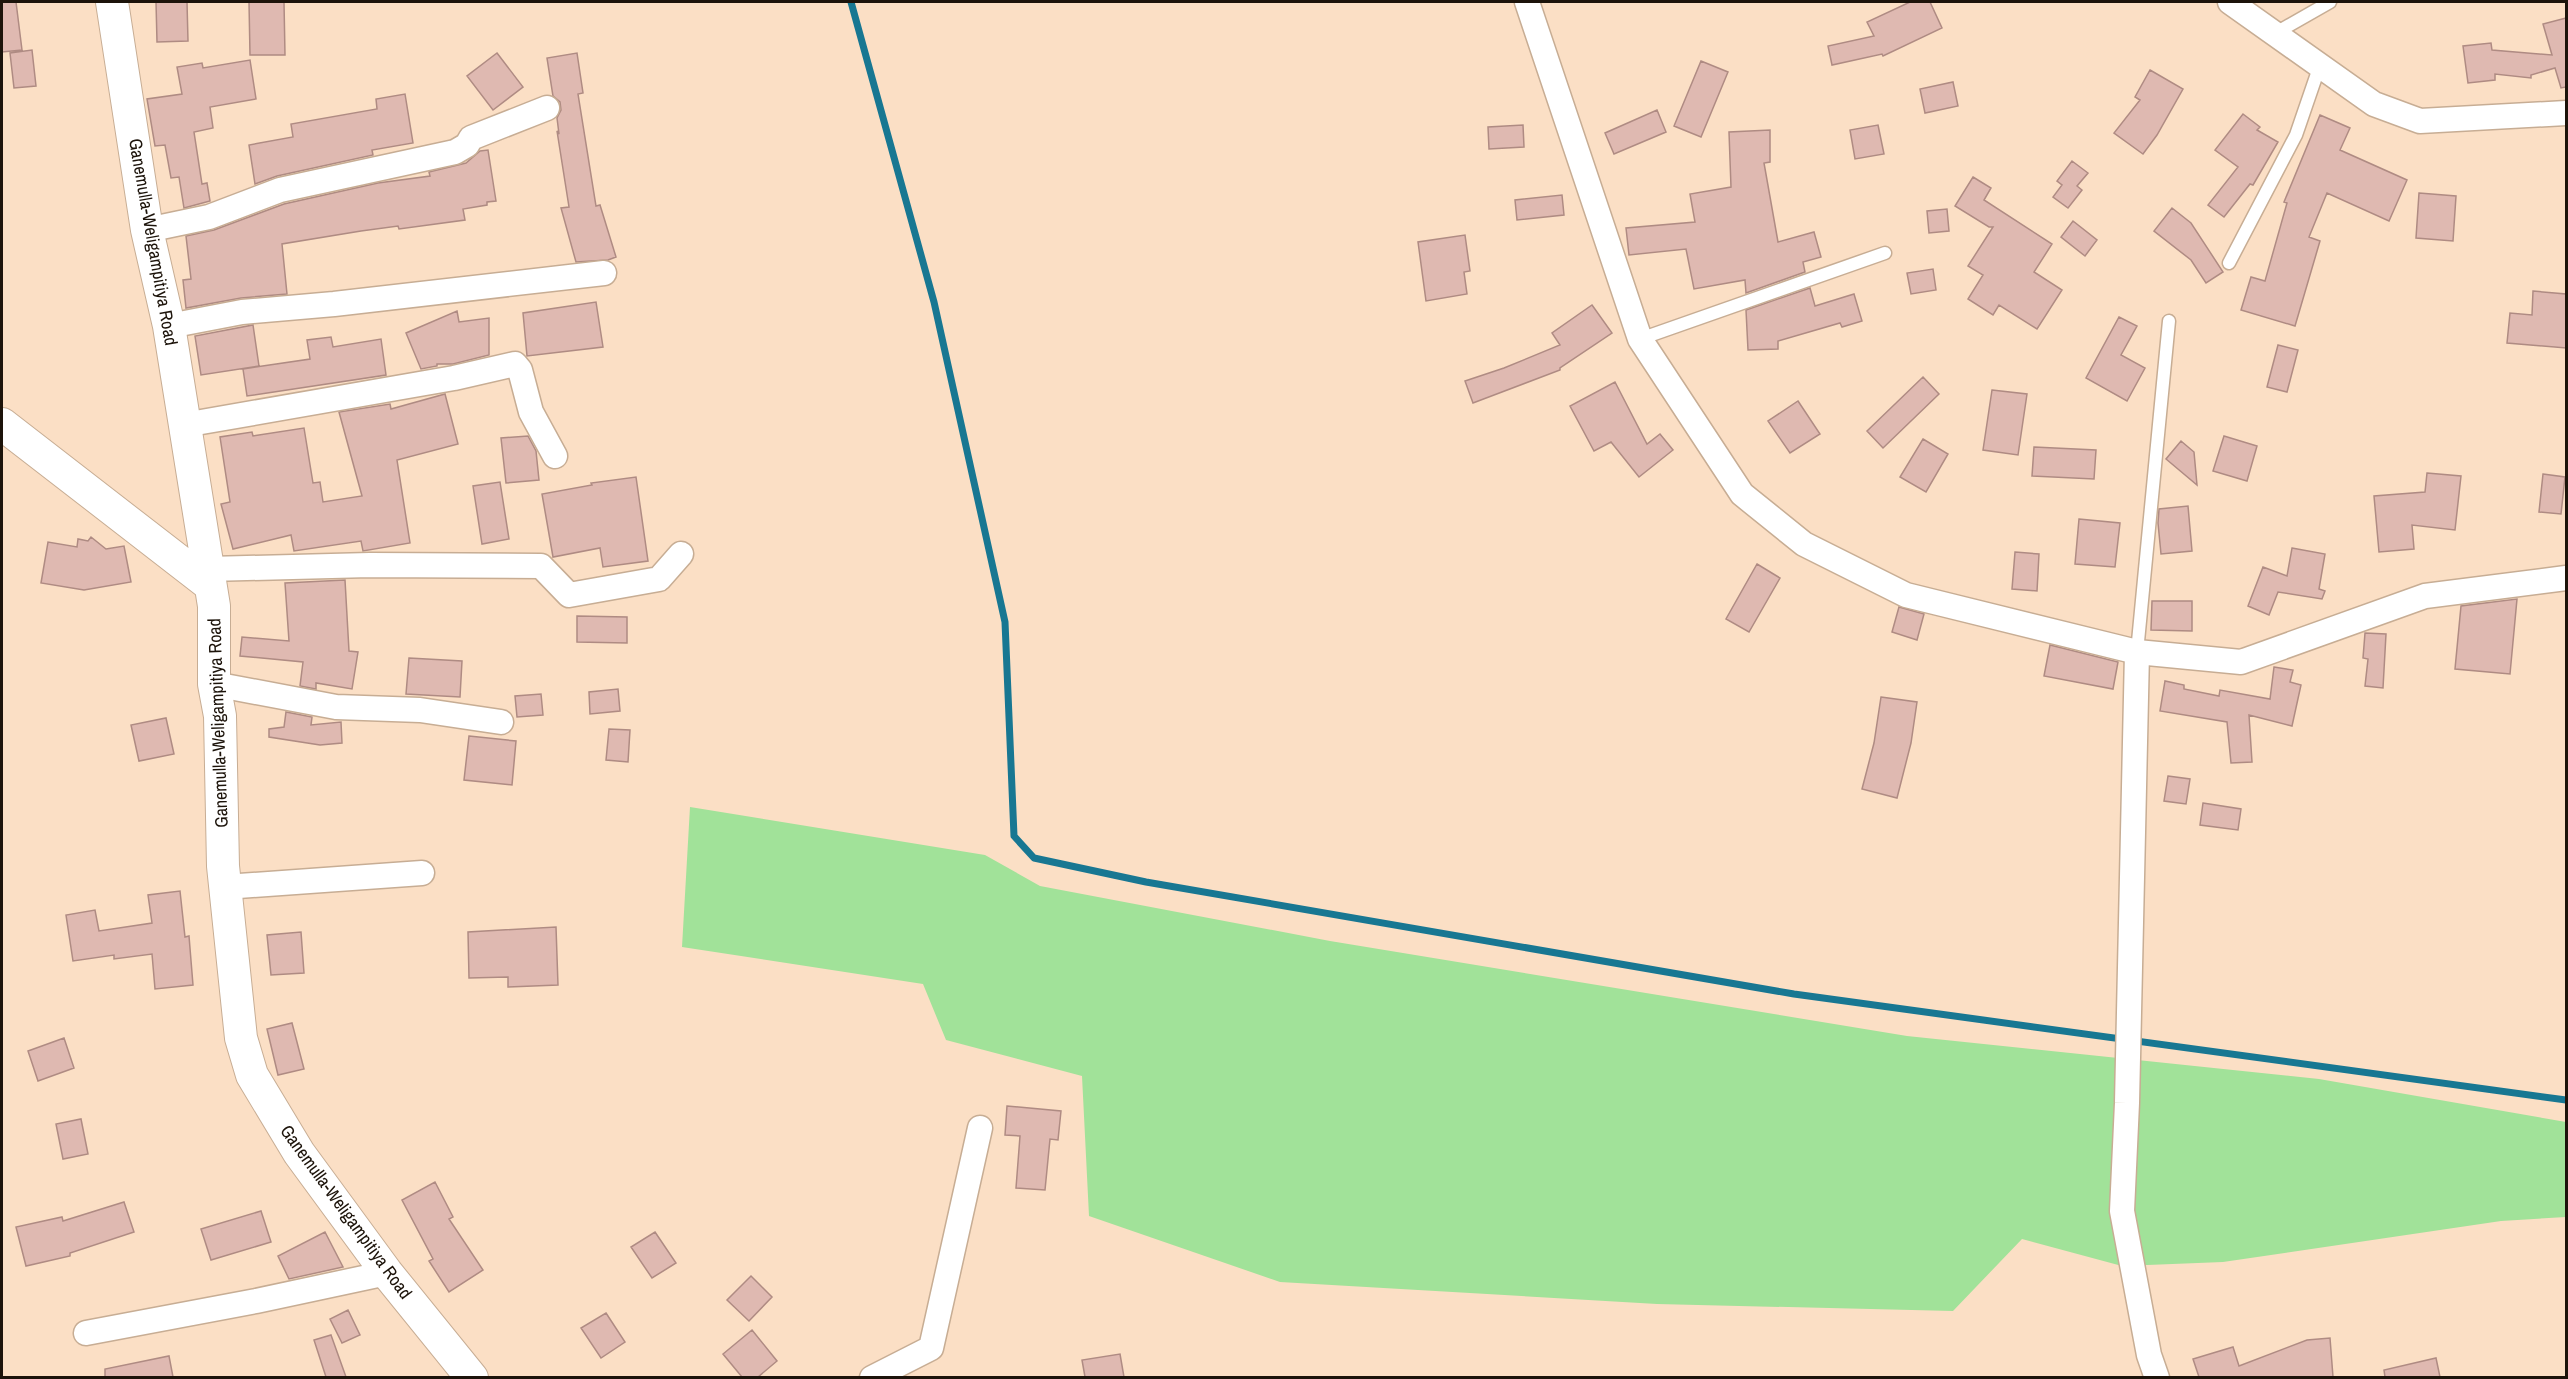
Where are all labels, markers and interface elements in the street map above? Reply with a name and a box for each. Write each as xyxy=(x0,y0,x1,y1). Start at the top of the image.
street label: Ganemulla-Weligampitiya Road xyxy=(123,136,184,347)
street label: Ganemulla-Weligampitiya Road xyxy=(201,618,234,828)
street label: Ganemulla-Weligampitiya Road xyxy=(275,1120,418,1304)

